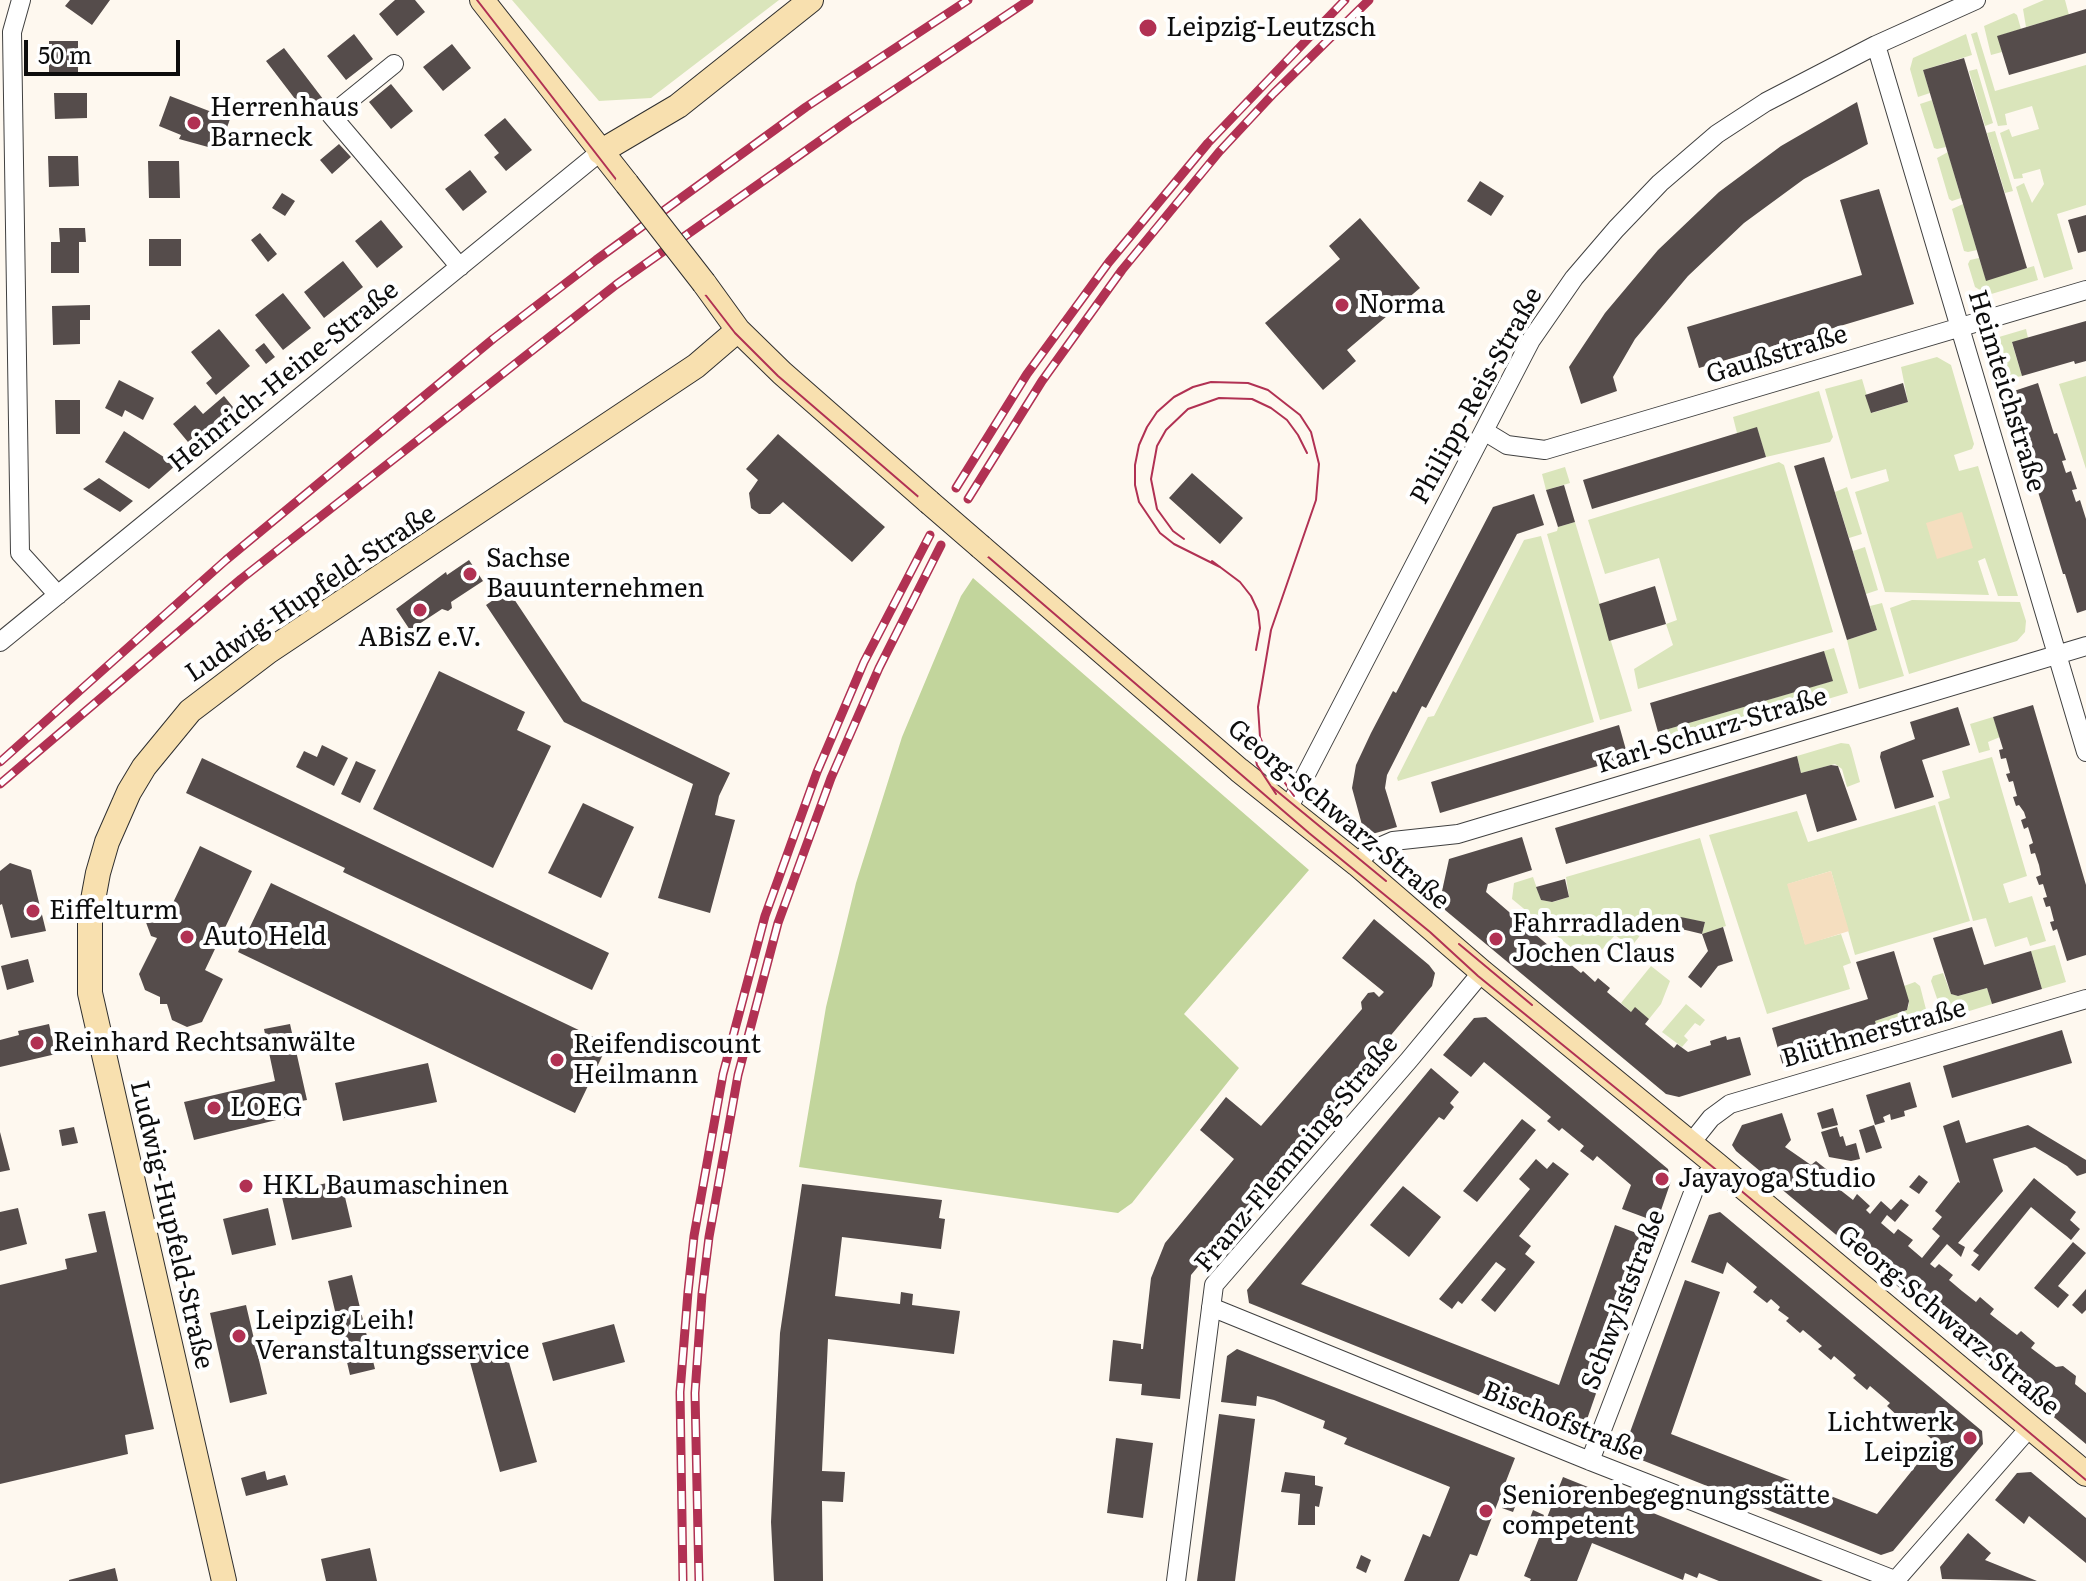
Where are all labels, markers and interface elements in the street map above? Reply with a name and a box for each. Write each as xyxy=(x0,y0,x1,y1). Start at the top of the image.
place label: Leipzig-Leutzsch xyxy=(1166,12,1376,44)
marker: Leipzig-Leutzsch xyxy=(1137,17,1159,39)
scale bar xyxy=(28,24,184,74)
text: 50 m xyxy=(38,36,92,71)
place label: Herrenhaus Barneck xyxy=(210,92,358,154)
marker: Herrenhaus Barneck xyxy=(185,114,203,132)
street label: Heinrich-Heine-Straße xyxy=(163,275,405,479)
street label: Philipp-Reis-Straße xyxy=(1404,282,1550,510)
street label: Heimteichstraße xyxy=(1960,286,2052,496)
place label: Norma xyxy=(1358,289,1445,321)
marker: Norma xyxy=(1333,296,1351,314)
street label: Gaußstraße xyxy=(1703,319,1851,391)
street label: Ludwig-Hupfeld-Straße xyxy=(180,499,442,689)
place label: Sachse Bauunternehmen xyxy=(486,543,704,604)
marker: Sachse Bauunternehmen xyxy=(461,565,479,583)
marker: ABisZ e.V. xyxy=(411,601,429,619)
place label: ABisZ e.V. xyxy=(358,622,482,654)
street label: Karl-Schurz-Straße xyxy=(1593,681,1831,781)
street label: Georg-Schwarz-Straße xyxy=(1221,713,1455,917)
place label: Eiffelturm xyxy=(49,895,178,927)
marker: Eiffelturm xyxy=(24,902,42,920)
place label: Fahrradladen Jochen Claus xyxy=(1512,908,1681,970)
place label: Auto Held xyxy=(203,921,327,953)
marker: Auto Held xyxy=(178,928,196,946)
marker: Fahrradladen Jochen Claus xyxy=(1487,930,1505,948)
street label: Blüthnerstraße xyxy=(1778,993,1970,1075)
place label: Reinhard Rechtsanwälte xyxy=(53,1027,355,1059)
place label: Reifendiscount Heilmann xyxy=(573,1029,761,1090)
street label: Franz-Flemming-Straße xyxy=(1189,1029,1405,1279)
marker: Reinhard Rechtsanwälte xyxy=(28,1034,46,1052)
marker: Reifendiscount Heilmann xyxy=(548,1051,566,1069)
street label: Ludwig-Hupfeld-Straße xyxy=(123,1078,219,1372)
place label: LOEG xyxy=(230,1092,302,1124)
marker: LOEG xyxy=(205,1099,223,1117)
place label: Jayayoga Studio xyxy=(1678,1163,1876,1195)
place label: HKL Baumaschinen xyxy=(262,1170,509,1202)
marker: Jayayoga Studio xyxy=(1653,1170,1671,1188)
marker: HKL Baumaschinen xyxy=(237,1177,255,1195)
street label: Schwylststraße xyxy=(1575,1206,1673,1394)
street label: Georg-Schwarz-Straße xyxy=(1831,1219,2065,1423)
place label: Leipzig Leih! Veranstaltungsservice xyxy=(255,1305,529,1366)
marker: Leipzig Leih! Veranstaltungsservice xyxy=(230,1327,248,1345)
street label: Bischofstraße xyxy=(1478,1375,1648,1469)
place label: Lichtwerk Leipzig xyxy=(1827,1407,1954,1468)
marker: Lichtwerk Leipzig xyxy=(1961,1429,1979,1447)
place label: Seniorenbegegnungsstätte competent xyxy=(1502,1480,1830,1542)
marker: Seniorenbegegnungsstätte competent xyxy=(1477,1502,1495,1520)

